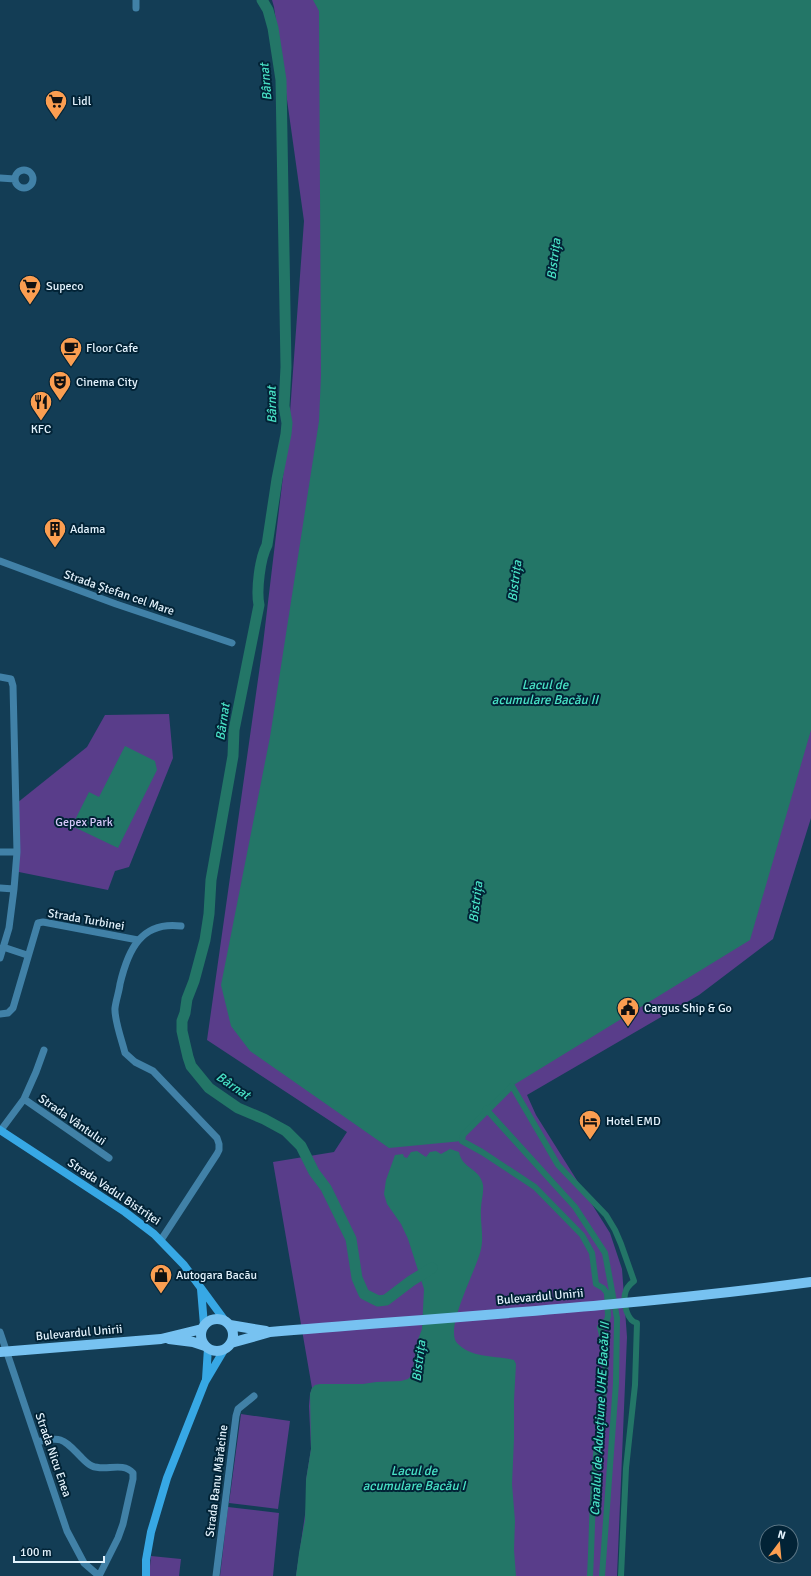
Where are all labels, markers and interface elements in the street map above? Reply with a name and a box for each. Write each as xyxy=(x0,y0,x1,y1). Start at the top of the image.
water label: Bârnat xyxy=(256,61,276,101)
supermarket icon: Lidl xyxy=(43,88,69,121)
place label: Lidl xyxy=(72,94,92,109)
water label: Bistrița xyxy=(544,237,565,280)
supermarket icon: Supeco xyxy=(17,273,43,306)
place label: Supeco xyxy=(46,279,83,294)
cafe icon: Floor Cafe xyxy=(58,335,84,368)
place label: Floor Cafe xyxy=(86,341,138,356)
theatre icon: Cinema City xyxy=(47,369,73,402)
place label: Cinema City xyxy=(76,375,138,390)
water label: Bârnat xyxy=(264,385,280,424)
restaurant icon: KFC xyxy=(28,389,54,422)
place label: KFC xyxy=(31,422,51,437)
building icon: Adama xyxy=(42,516,68,549)
place label: Adama xyxy=(70,522,105,537)
water label: Bistrița xyxy=(505,559,526,602)
street label: Strada Ștefan cel Mare xyxy=(62,567,176,619)
water label: Lacul de acumulare Bacău II xyxy=(492,677,599,708)
water label: Bârnat xyxy=(212,701,234,742)
park label: Gepex Park xyxy=(55,815,113,830)
water label: Bistrița xyxy=(466,880,487,923)
street label: Strada Turbinei xyxy=(46,906,126,934)
public building icon: Cargus Ship & Go xyxy=(615,995,641,1028)
place label: Cargus Ship & Go xyxy=(644,1001,732,1016)
water label: Bârnat xyxy=(213,1069,254,1104)
street label: Strada Vântului xyxy=(35,1091,109,1149)
hotel icon: Hotel EMD xyxy=(577,1108,603,1141)
place label: Hotel EMD xyxy=(606,1114,661,1129)
street label: Strada Vadul Bistriței xyxy=(65,1155,163,1229)
shop icon: Autogara Bacău xyxy=(148,1262,174,1295)
place label: Autogara Bacău xyxy=(176,1268,257,1283)
street label: Bulevardul Unirii xyxy=(496,1286,584,1308)
water label: Canalul de Aducțiune UHE Bacău II xyxy=(587,1321,613,1516)
street label: Bulevardul Unirii xyxy=(35,1322,123,1344)
water label: Bistrița xyxy=(409,1339,430,1382)
street label: Strada Nicu Enea xyxy=(32,1411,74,1499)
street label: Strada Banu Mărăcine xyxy=(203,1424,231,1538)
water label: Lacul de acumulare Bacău I xyxy=(363,1463,466,1494)
north arrow xyxy=(759,1524,799,1564)
text: N xyxy=(776,1528,787,1542)
scale bar xyxy=(14,1538,104,1564)
text: 100 m xyxy=(20,1545,52,1560)

